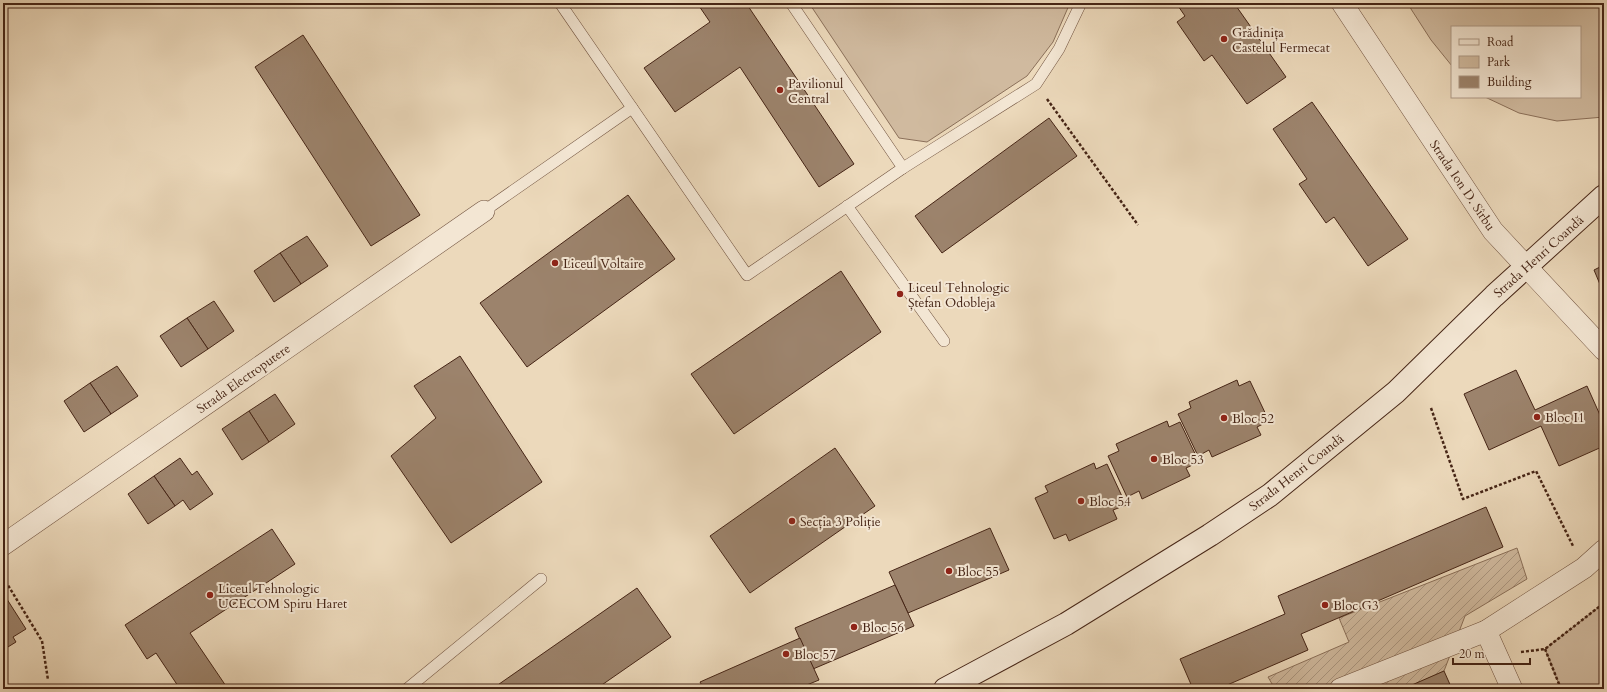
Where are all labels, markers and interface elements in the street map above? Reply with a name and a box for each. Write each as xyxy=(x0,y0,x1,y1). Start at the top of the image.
place label: Grădinița Castelul Fermecat xyxy=(1232,24,1330,57)
legend xyxy=(1451,26,1581,98)
marker: Grădinița Castelul Fermecat xyxy=(1219,34,1229,44)
text: Road xyxy=(1487,34,1514,50)
text: Park xyxy=(1487,54,1511,70)
text: Building xyxy=(1487,74,1532,90)
place label: Pavilionul Central xyxy=(788,75,844,108)
marker: Pavilionul Central xyxy=(775,85,785,95)
street label: Strada Ion D. Sîrbu xyxy=(1425,137,1499,235)
street label: Strada Henri Coandă xyxy=(1490,211,1588,302)
place label: Liceul Voltaire xyxy=(563,255,644,273)
marker: Liceul Voltaire xyxy=(550,258,560,268)
place label: Liceul Tehnologic Ștefan Odobleja xyxy=(908,279,1010,312)
marker: Liceul Tehnologic Ștefan Odobleja xyxy=(895,289,905,299)
street label: Strada Electroputere xyxy=(193,340,294,418)
place label: Bloc I1 xyxy=(1545,409,1585,427)
place label: Bloc 52 xyxy=(1232,410,1274,428)
marker: Bloc I1 xyxy=(1532,412,1542,422)
marker: Bloc 52 xyxy=(1219,413,1229,423)
street label: Strada Henri Coandă xyxy=(1246,430,1348,515)
place label: Bloc 53 xyxy=(1162,451,1204,469)
marker: Bloc 53 xyxy=(1149,454,1159,464)
place label: Bloc 54 xyxy=(1089,493,1131,511)
marker: Bloc 54 xyxy=(1076,496,1086,506)
place label: Secția 3 Poliție xyxy=(800,513,881,531)
marker: Secția 3 Poliție xyxy=(787,516,797,526)
place label: Bloc 55 xyxy=(957,563,999,581)
marker: Bloc 55 xyxy=(944,566,954,576)
place label: Liceul Tehnologic UCECOM Spiru Haret xyxy=(218,580,347,613)
marker: Liceul Tehnologic UCECOM Spiru Haret xyxy=(205,590,215,600)
place label: Bloc G3 xyxy=(1333,597,1379,615)
marker: Bloc G3 xyxy=(1320,600,1330,610)
place label: Bloc 56 xyxy=(862,619,904,637)
marker: Bloc 56 xyxy=(849,622,859,632)
scale bar xyxy=(1453,640,1530,666)
place label: Bloc 57 xyxy=(794,646,836,664)
text: 20 m xyxy=(1459,646,1486,662)
marker: Bloc 57 xyxy=(781,649,791,659)

